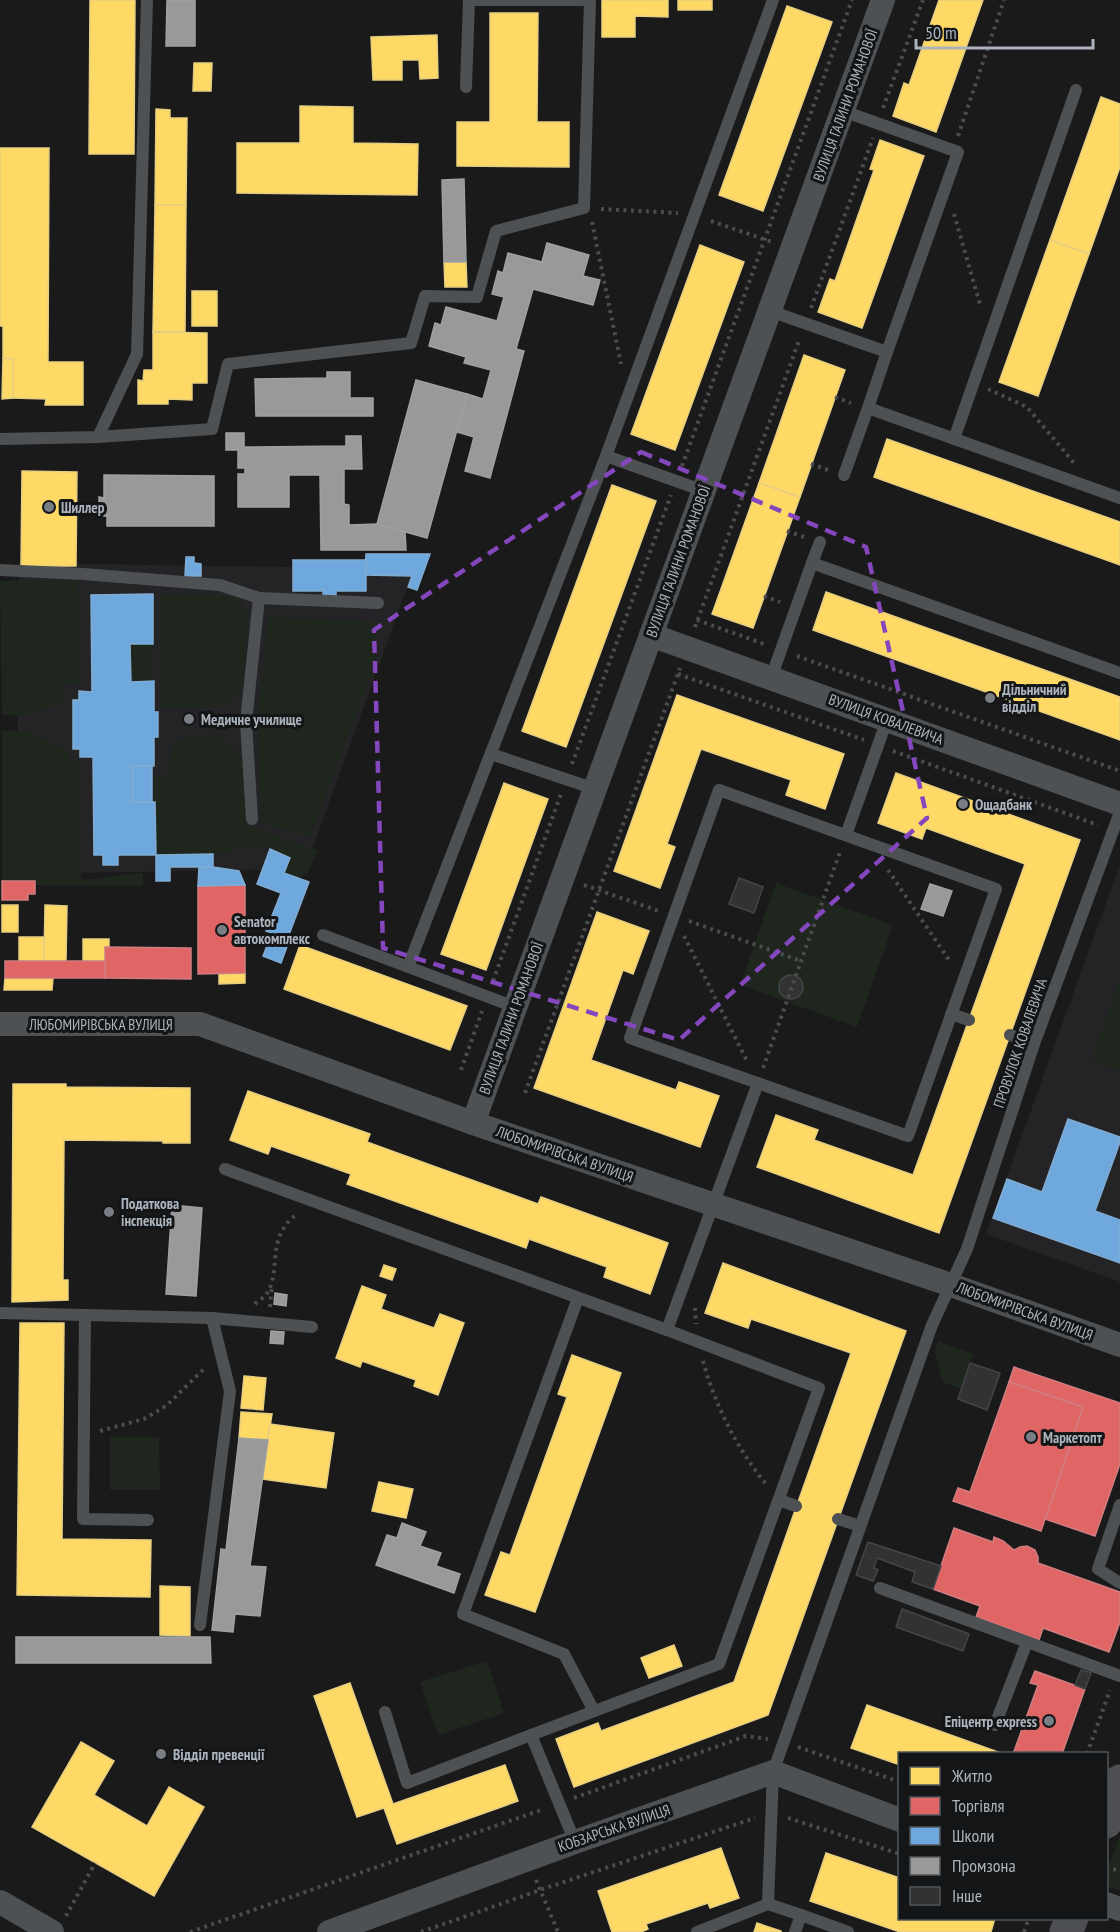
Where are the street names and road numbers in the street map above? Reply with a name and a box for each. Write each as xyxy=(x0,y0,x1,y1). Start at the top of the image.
street label: ВУЛИЦЯ ГАЛИНИ РОМАНОВОЇ xyxy=(809,26,882,184)
street label: ВУЛИЦЯ ГАЛИНИ РОМАНОВОЇ xyxy=(642,482,715,640)
street label: ВУЛИЦЯ КОВАЛЕВИЧА xyxy=(826,689,947,749)
street label: ВУЛИЦЯ ГАЛИНИ РОМАНОВОЇ xyxy=(475,939,548,1097)
street label: ПРОВУЛОК КОВАЛЕВИЧА xyxy=(989,975,1051,1110)
street label: ЛЮБОМИРІВСЬКА ВУЛИЦЯ xyxy=(28,1015,173,1034)
street label: ЛЮБОМИРІВСЬКА ВУЛИЦЯ xyxy=(493,1121,636,1186)
street label: ЛЮБОМИРІВСЬКА ВУЛИЦЯ xyxy=(953,1277,1096,1344)
street label: КОБЗАРСЬКА ВУЛИЦЯ xyxy=(555,1800,673,1856)

